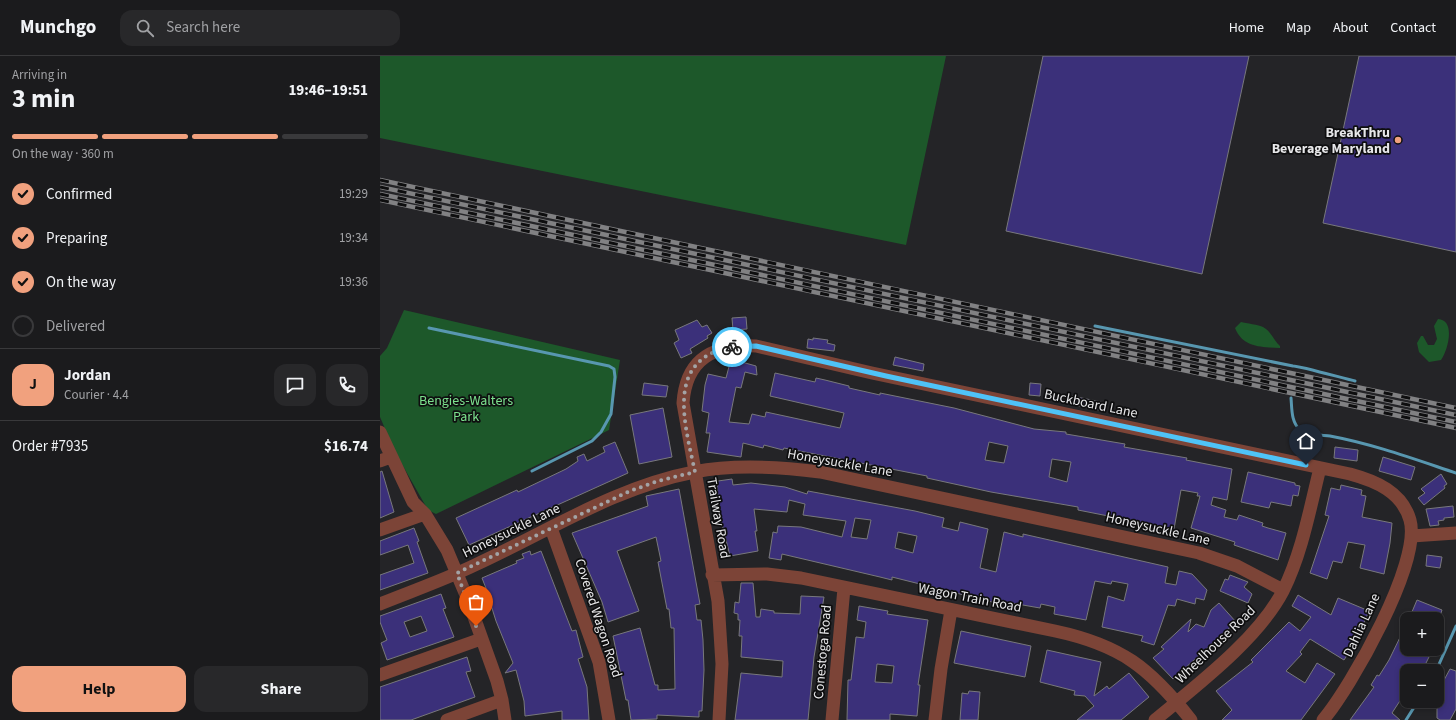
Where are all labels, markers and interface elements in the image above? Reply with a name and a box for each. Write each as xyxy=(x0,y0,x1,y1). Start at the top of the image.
search box xyxy=(120,10,400,46)
text: Munchgo xyxy=(20,14,96,41)
icon: search xyxy=(134,17,156,39)
text: Search here xyxy=(166,17,240,38)
text: Home xyxy=(1229,18,1264,38)
text: Map xyxy=(1286,18,1311,38)
text: About xyxy=(1333,18,1368,38)
text: Contact xyxy=(1390,18,1436,38)
text: Arriving in xyxy=(12,66,67,84)
text: 3 min xyxy=(12,80,75,117)
text: 19:46–19:51 xyxy=(288,80,368,101)
place label: BreakThru Beverage Maryland xyxy=(1272,123,1390,159)
marker: BreakThru Beverage Maryland xyxy=(1393,135,1403,145)
text: On the way · 360 m xyxy=(12,145,114,163)
icon: check xyxy=(12,183,34,205)
text: Confirmed xyxy=(46,184,112,205)
text: 19:29 xyxy=(339,185,368,203)
icon: check xyxy=(12,227,34,249)
text: Preparing xyxy=(46,228,107,249)
text: 19:34 xyxy=(339,229,368,247)
icon: check xyxy=(12,271,34,293)
text: On the way xyxy=(46,272,116,293)
text: 19:36 xyxy=(339,273,368,291)
text: Delivered xyxy=(46,316,105,337)
courier xyxy=(712,327,752,367)
icon: bike xyxy=(721,336,743,358)
button: chat xyxy=(274,364,316,406)
button: phone xyxy=(326,364,368,406)
text: Jordan xyxy=(64,365,111,386)
text: J xyxy=(29,374,37,395)
street label: Buckboard Lane xyxy=(1042,384,1139,424)
text: Courier · 4.4 xyxy=(64,386,129,404)
park label: Bengies-Walters Park xyxy=(419,391,513,427)
pin xyxy=(1289,424,1323,465)
icon: home xyxy=(1295,430,1317,452)
text: Order #7935 xyxy=(12,436,88,457)
text: $16.74 xyxy=(324,436,368,457)
street label: Honeysuckle Lane xyxy=(786,444,894,482)
street label: Trailway Road xyxy=(701,476,735,560)
street label: Honeysuckle Lane xyxy=(459,499,564,563)
street label: Honeysuckle Lane xyxy=(1104,507,1212,551)
street label: Covered Wagon Road xyxy=(569,556,627,680)
street label: Wagon Train Road xyxy=(916,578,1023,618)
pin xyxy=(459,585,493,626)
street label: Dahlia Lane xyxy=(1338,590,1385,661)
icon: bag xyxy=(465,591,487,613)
street label: Wheelhouse Road xyxy=(1171,601,1260,688)
street label: Conestoga Road xyxy=(809,604,837,700)
map controls xyxy=(1400,612,1444,708)
button: + xyxy=(1400,612,1444,656)
button: − xyxy=(1400,664,1444,708)
button: Help xyxy=(12,666,186,712)
button: Share xyxy=(194,666,368,712)

